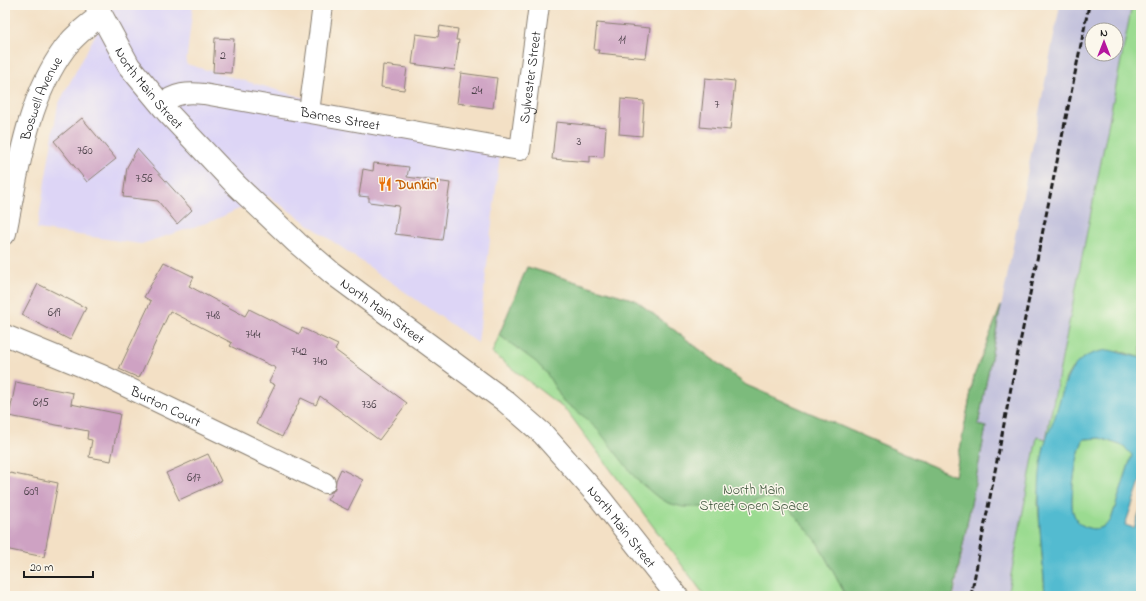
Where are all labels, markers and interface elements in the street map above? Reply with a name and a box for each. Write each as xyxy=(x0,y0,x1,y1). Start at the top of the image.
north arrow xyxy=(1084,22,1124,62)
text: N xyxy=(1100,25,1108,41)
street label: Sylvester Street xyxy=(515,30,547,125)
house number: 11 xyxy=(618,31,626,49)
street label: North Main Street xyxy=(109,44,188,135)
house number: 2 xyxy=(220,47,226,65)
street label: Boswell Avenue xyxy=(16,52,69,144)
house number: 24 xyxy=(472,82,483,100)
house number: 7 xyxy=(715,96,720,114)
street label: Barnes Street xyxy=(298,102,382,137)
house number: 3 xyxy=(577,133,582,151)
house number: 760 xyxy=(77,142,93,160)
house number: 756 xyxy=(135,170,153,188)
place label: Dunkin' xyxy=(395,175,439,196)
restaurant icon: Dunkin' xyxy=(377,176,393,192)
street label: North Main Street xyxy=(335,274,429,350)
house number: 619 xyxy=(48,304,61,322)
house number: 748 xyxy=(206,307,221,325)
house number: 744 xyxy=(246,326,260,344)
house number: 742 xyxy=(291,343,307,361)
house number: 740 xyxy=(312,353,328,371)
street label: Burton Court xyxy=(126,381,204,434)
house number: 615 xyxy=(33,394,49,412)
house number: 736 xyxy=(361,396,377,414)
house number: 617 xyxy=(187,469,201,487)
park label: North Main Street Open Space xyxy=(700,480,809,517)
street label: North Main Street xyxy=(582,482,660,573)
house number: 609 xyxy=(24,483,38,501)
scale bar xyxy=(24,553,93,579)
text: 20 m xyxy=(30,559,53,577)

